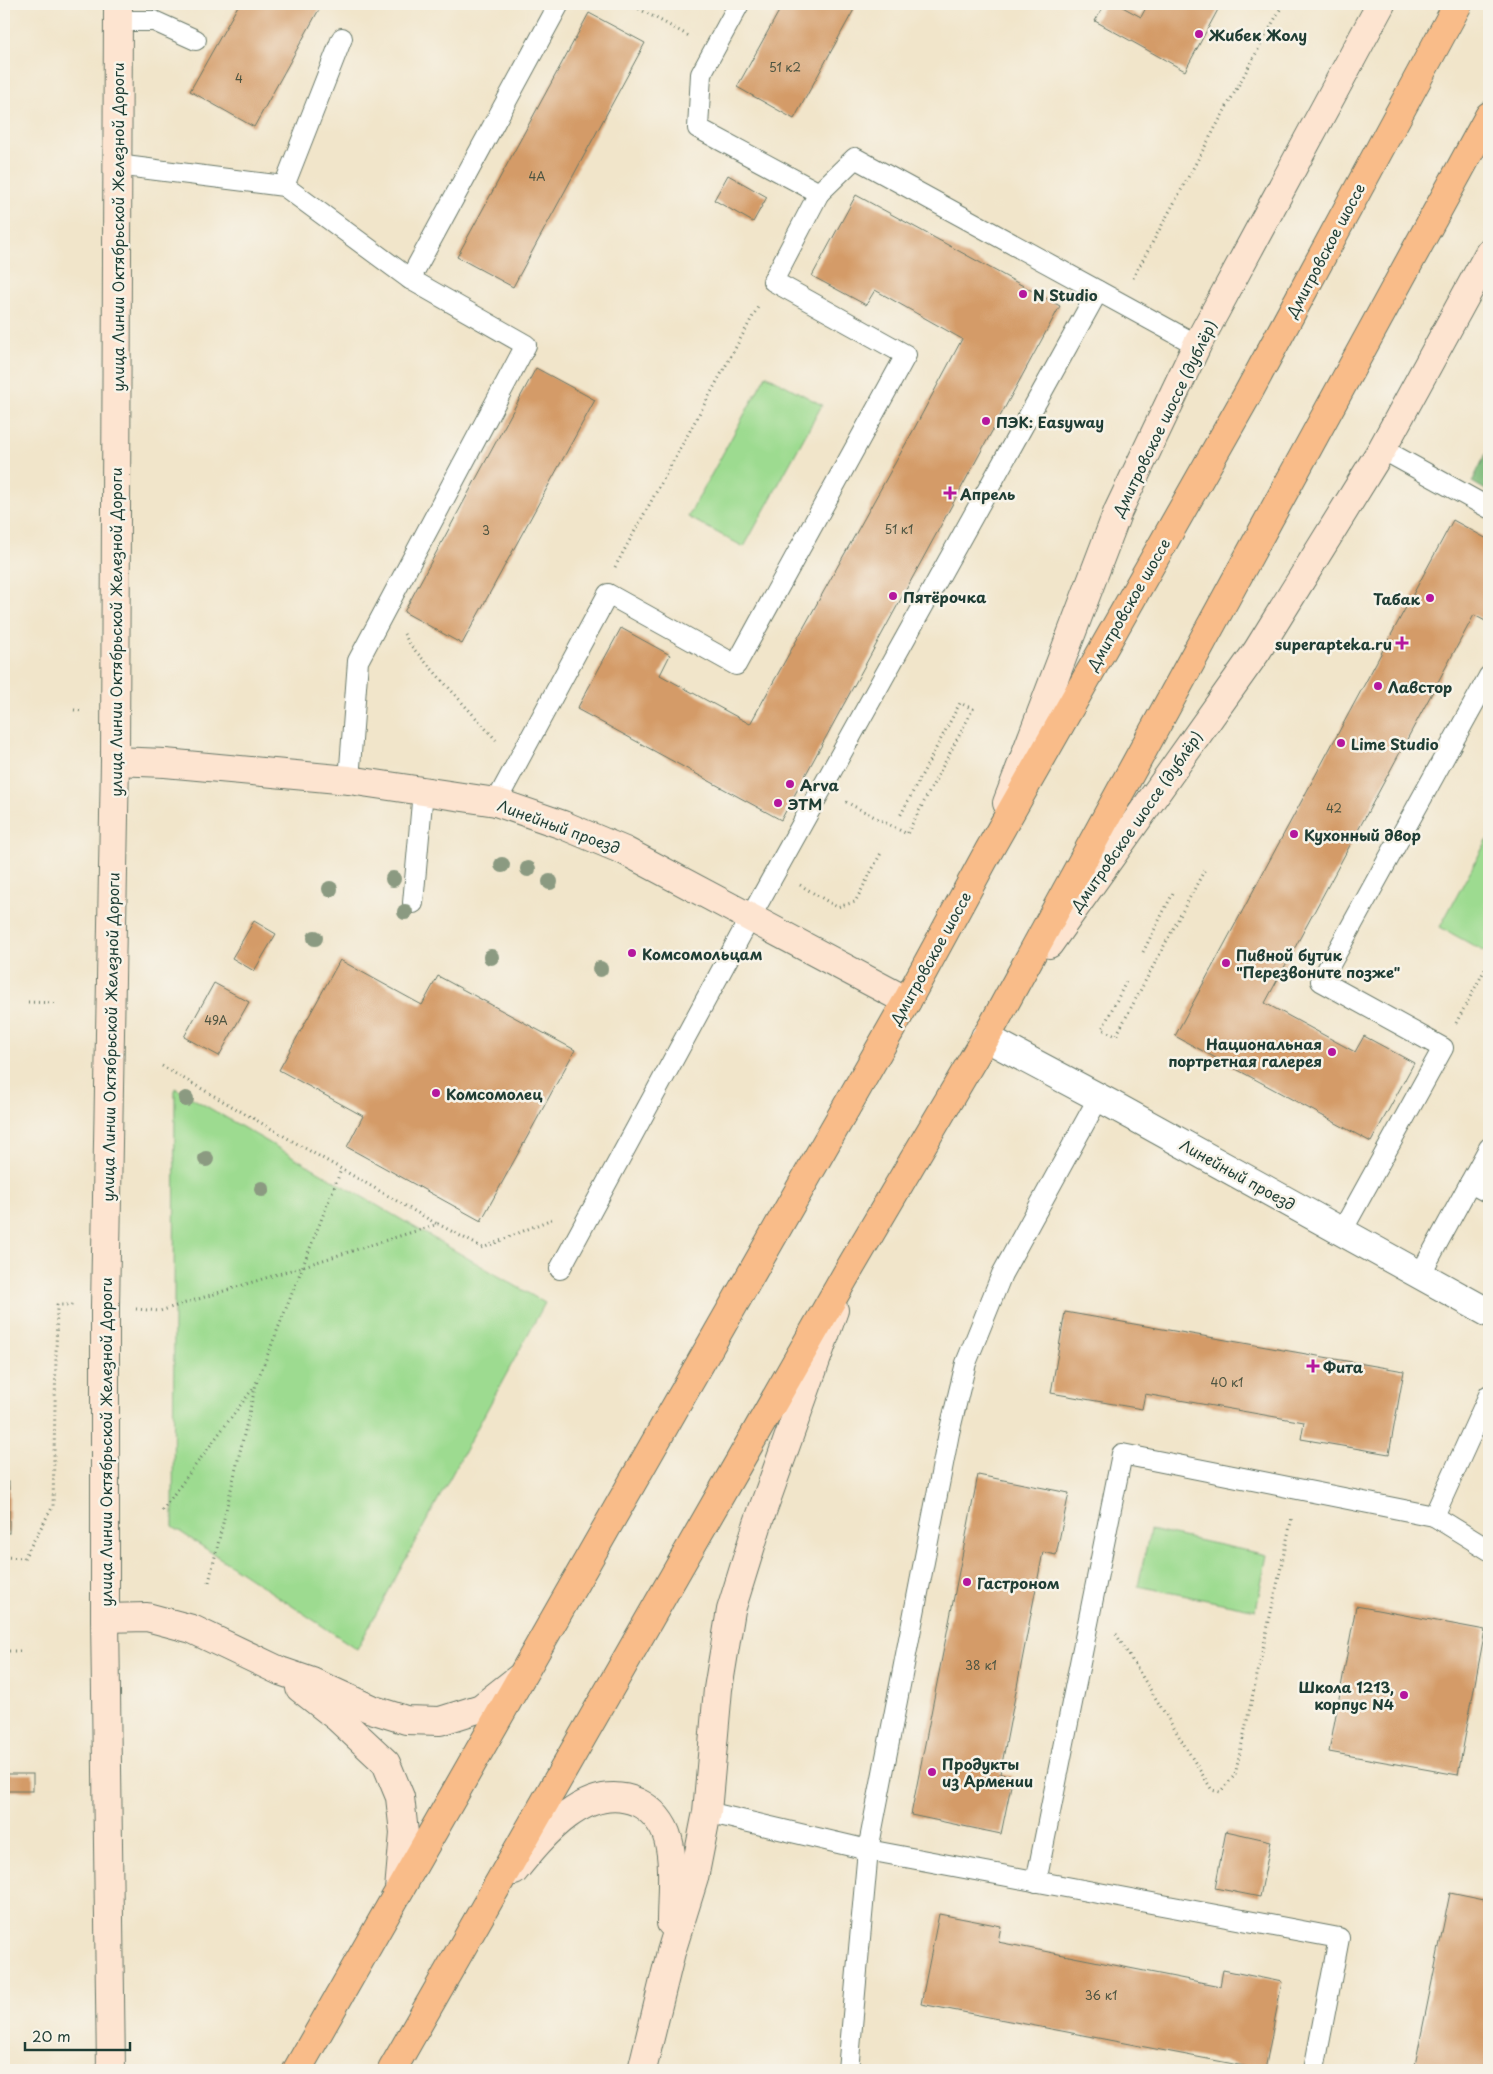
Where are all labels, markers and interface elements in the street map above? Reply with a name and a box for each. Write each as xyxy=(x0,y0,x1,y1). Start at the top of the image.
place label: Жибек Жолу xyxy=(1208,23,1307,46)
marker: Жибек Жолу xyxy=(1193,28,1205,40)
house number: 51 к2 xyxy=(769,58,801,76)
street label: улица Линии Октябрьской Железной Дороги xyxy=(106,62,129,392)
house number: 4 xyxy=(235,69,243,87)
house number: 4А xyxy=(528,167,546,185)
street label: Дмитровское шоссе xyxy=(1279,179,1370,322)
place label: N Studio xyxy=(1033,283,1098,306)
marker: N Studio xyxy=(1017,288,1029,300)
street label: Дмитровское шоссе (дублёр) xyxy=(1106,316,1222,521)
place label: ПЭК: Easyway xyxy=(996,410,1104,433)
marker: ПЭК: Easyway xyxy=(980,415,992,427)
street label: улица Линии Октябрьской Железной Дороги xyxy=(104,467,127,797)
place label: Апрель xyxy=(959,482,1015,505)
marker: Апрель xyxy=(944,487,956,499)
house number: 51 к1 xyxy=(885,520,913,538)
house number: 3 xyxy=(482,521,490,539)
street label: Дмитровское шоссе xyxy=(1080,534,1175,675)
place label: Пятёрочка xyxy=(903,585,987,608)
place label: Табак xyxy=(1373,587,1420,610)
marker: Пятёрочка xyxy=(887,590,899,602)
marker: Табак xyxy=(1424,592,1436,604)
place label: superapteka.ru xyxy=(1275,632,1392,655)
marker: superapteka.ru xyxy=(1396,637,1408,649)
place label: Лавстор xyxy=(1388,675,1452,698)
marker: Лавстор xyxy=(1372,680,1384,692)
street label: Дмитровское шоссе (дублёр) xyxy=(1064,726,1207,917)
place label: Lime Studio xyxy=(1351,732,1439,755)
marker: Lime Studio xyxy=(1335,737,1347,749)
place label: Arva xyxy=(800,773,840,796)
marker: Arva xyxy=(784,778,796,790)
place label: ЭТМ xyxy=(787,792,822,815)
street label: Линейный проезд xyxy=(494,793,624,859)
marker: ЭТМ xyxy=(772,797,784,809)
house number: 42 xyxy=(1326,799,1342,817)
place label: Кухонный двор xyxy=(1304,823,1421,846)
marker: Кухонный двор xyxy=(1288,828,1300,840)
street label: улица Линии Октябрьской Железной Дороги xyxy=(96,872,124,1202)
street label: Дмитровское шоссе xyxy=(883,887,976,1030)
place label: Комсомольцам xyxy=(642,942,763,965)
place label: Пивной бутик "Перезвоните позже" xyxy=(1236,943,1401,983)
marker: Комсомольцам xyxy=(626,947,638,959)
marker: Пивной бутик "Перезвоните позже" xyxy=(1220,957,1232,969)
house number: 49А xyxy=(204,1011,228,1029)
place label: Национальная портретная галерея xyxy=(1168,1032,1322,1072)
marker: Национальная портретная галерея xyxy=(1326,1046,1338,1058)
place label: Комсомолец xyxy=(446,1082,543,1105)
marker: Комсомолец xyxy=(430,1087,442,1099)
street label: Линейный проезд xyxy=(1176,1133,1300,1215)
street label: улица Линии Октябрьской Железной Дороги xyxy=(94,1277,117,1607)
place label: Фита xyxy=(1323,1355,1364,1378)
marker: Фита xyxy=(1307,1360,1319,1372)
house number: 40 к1 xyxy=(1211,1373,1243,1391)
place label: Гастроном xyxy=(977,1571,1060,1594)
marker: Гастроном xyxy=(961,1576,973,1588)
house number: 38 к1 xyxy=(965,1656,997,1674)
place label: Школа 1213, корпус N4 xyxy=(1298,1675,1394,1715)
marker: Школа 1213, корпус N4 xyxy=(1398,1689,1410,1701)
place label: Продукты из Армении xyxy=(942,1752,1033,1792)
marker: Продукты из Армении xyxy=(926,1766,938,1778)
house number: 36 к1 xyxy=(1085,1986,1117,2004)
scale bar xyxy=(25,2019,130,2051)
text: 20 m xyxy=(32,2024,71,2047)

